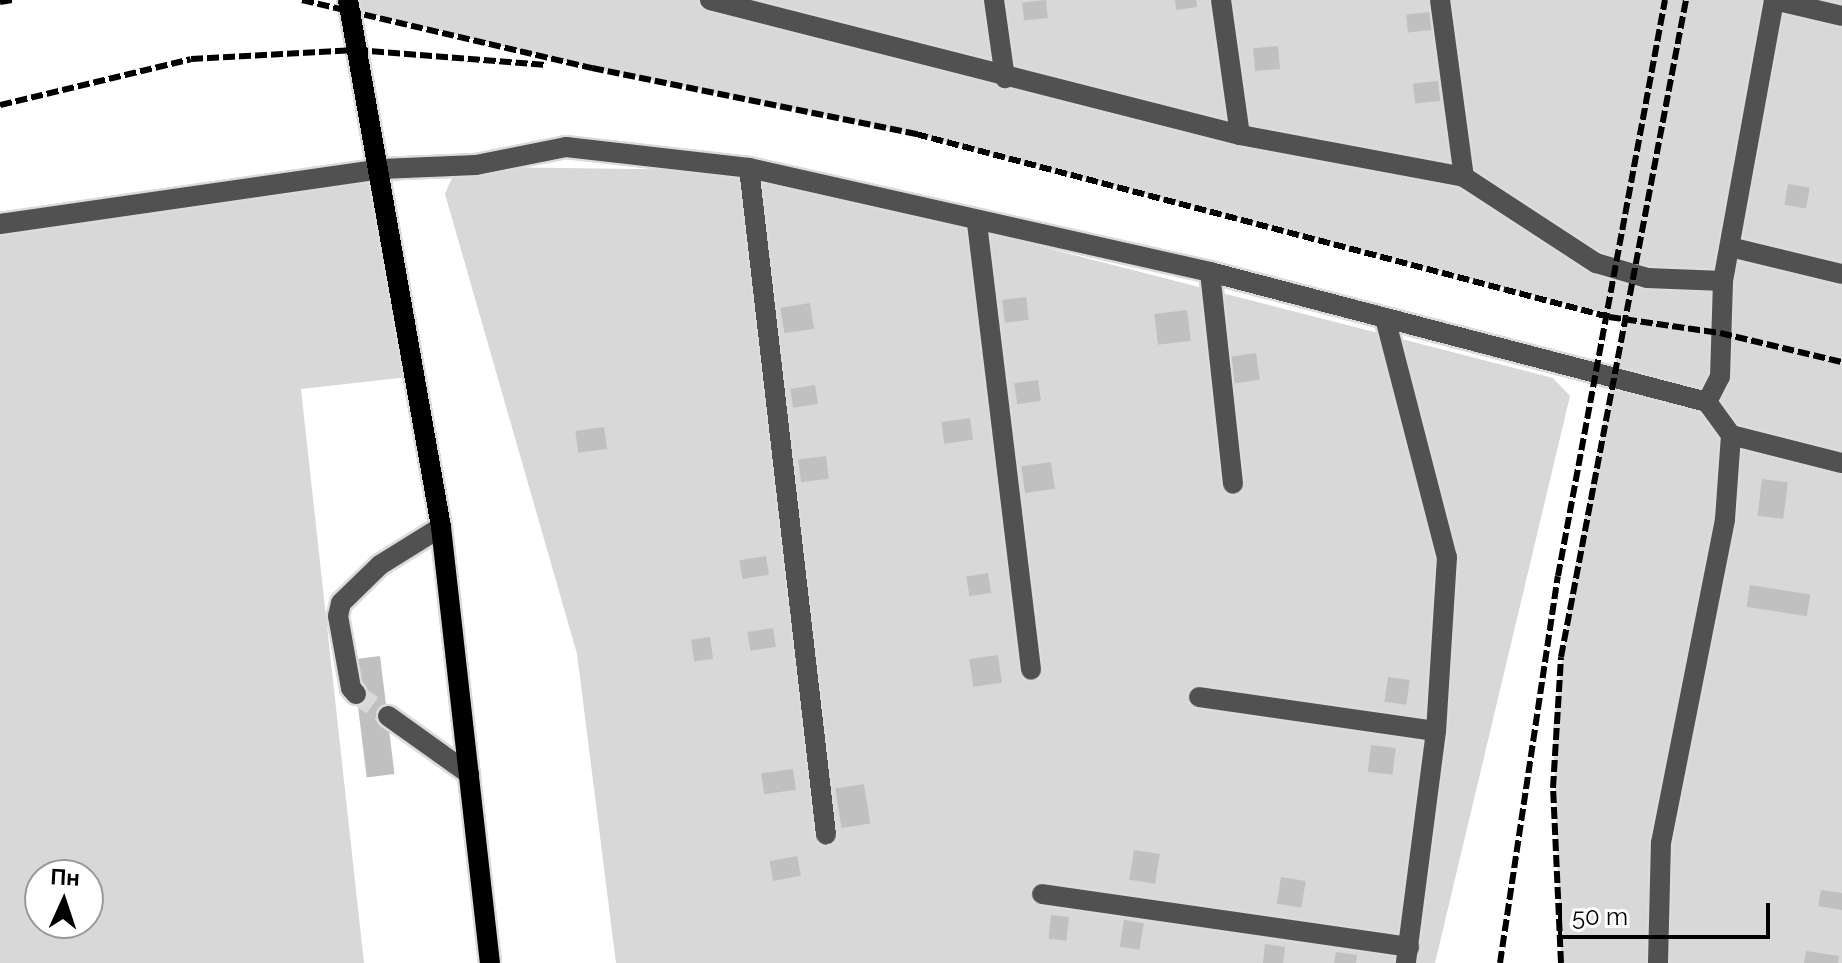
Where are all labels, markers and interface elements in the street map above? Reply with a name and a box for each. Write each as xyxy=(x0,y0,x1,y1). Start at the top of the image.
north arrow xyxy=(24,859,104,939)
text: Пн xyxy=(50,863,80,891)
scale bar xyxy=(1562,887,1774,937)
text: 50 m xyxy=(1572,902,1628,931)

